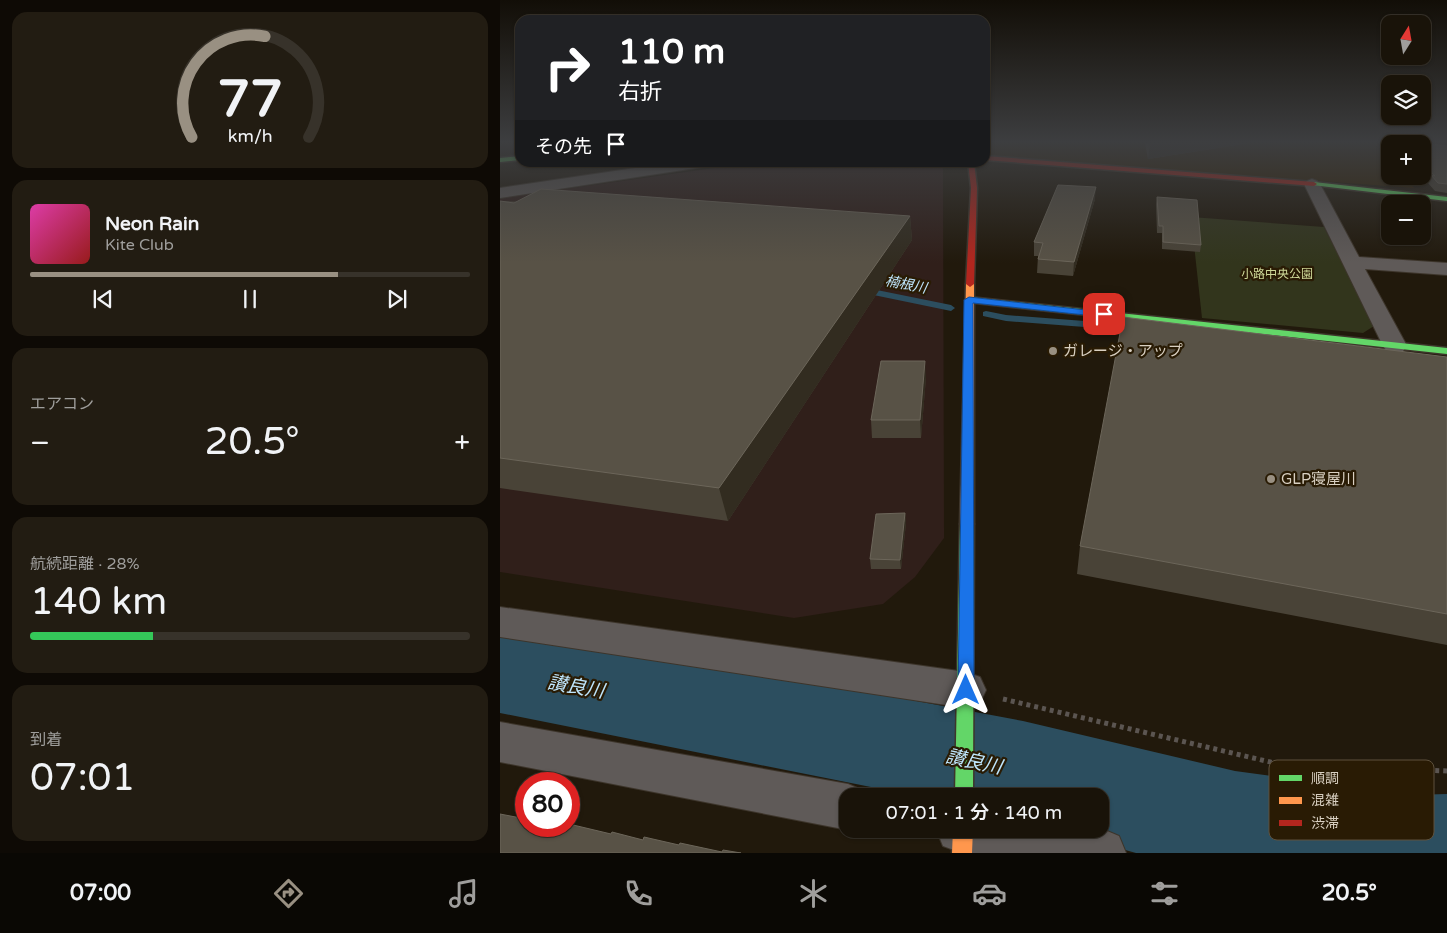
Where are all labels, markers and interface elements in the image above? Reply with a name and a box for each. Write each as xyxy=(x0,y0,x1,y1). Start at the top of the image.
north arrow xyxy=(1381,15,1431,65)
map controls xyxy=(1381,15,1431,245)
text: 110 m xyxy=(618,31,725,73)
icon: right xyxy=(535,35,600,100)
text: 77 xyxy=(217,68,283,131)
button: layers xyxy=(1381,75,1431,125)
text: 右折 xyxy=(618,79,662,105)
text: km/h xyxy=(228,126,272,147)
icon: arrive xyxy=(602,130,630,158)
button: + xyxy=(1381,135,1431,185)
text: その先 xyxy=(535,136,592,158)
button: − xyxy=(1381,195,1431,245)
text: Neon Rain xyxy=(105,213,199,235)
text: Kite Club xyxy=(105,235,174,255)
park label: 小路中央公園 xyxy=(1241,267,1313,281)
water label: 楠根川 xyxy=(884,272,930,297)
icon: previous xyxy=(89,285,117,313)
icon: pause xyxy=(236,285,264,313)
icon: next xyxy=(383,285,411,313)
pin xyxy=(1083,293,1125,335)
icon: arrive xyxy=(1090,300,1118,328)
place label: ガレージ・アップ xyxy=(1063,342,1183,360)
marker: ガレージ・アップ xyxy=(1047,345,1059,357)
text: エアコン xyxy=(30,394,94,414)
text: 20.5° xyxy=(205,419,300,465)
text: − xyxy=(30,426,50,460)
text: + xyxy=(454,426,470,460)
place label: GLP寝屋川 xyxy=(1281,470,1356,488)
marker: GLP寝屋川 xyxy=(1265,473,1277,485)
text: 航続距離 · 28% xyxy=(30,554,140,574)
text: 140 km xyxy=(30,579,167,625)
position arrow xyxy=(939,663,991,715)
water label: 讃良川 xyxy=(546,671,608,703)
text: 到着 xyxy=(30,730,62,750)
water label: 讃良川 xyxy=(944,745,1006,779)
text: 07:01 xyxy=(30,755,135,801)
legend xyxy=(1269,760,1434,840)
text: 順調 xyxy=(1311,770,1339,787)
speed limit sign: 80 xyxy=(515,772,580,837)
text: 混雑 xyxy=(1311,792,1339,809)
text: 07:01 · 1 分 · 140 m xyxy=(886,802,1062,824)
text: 渋滞 xyxy=(1311,815,1339,832)
icon: directions xyxy=(271,876,306,911)
icon: music xyxy=(446,876,481,911)
icon: phone xyxy=(621,876,656,911)
icon: climate xyxy=(796,876,831,911)
icon: car xyxy=(972,876,1007,911)
icon: filters xyxy=(1147,876,1182,911)
text: 07:00 xyxy=(70,880,131,906)
text: 20.5° xyxy=(1322,880,1377,906)

